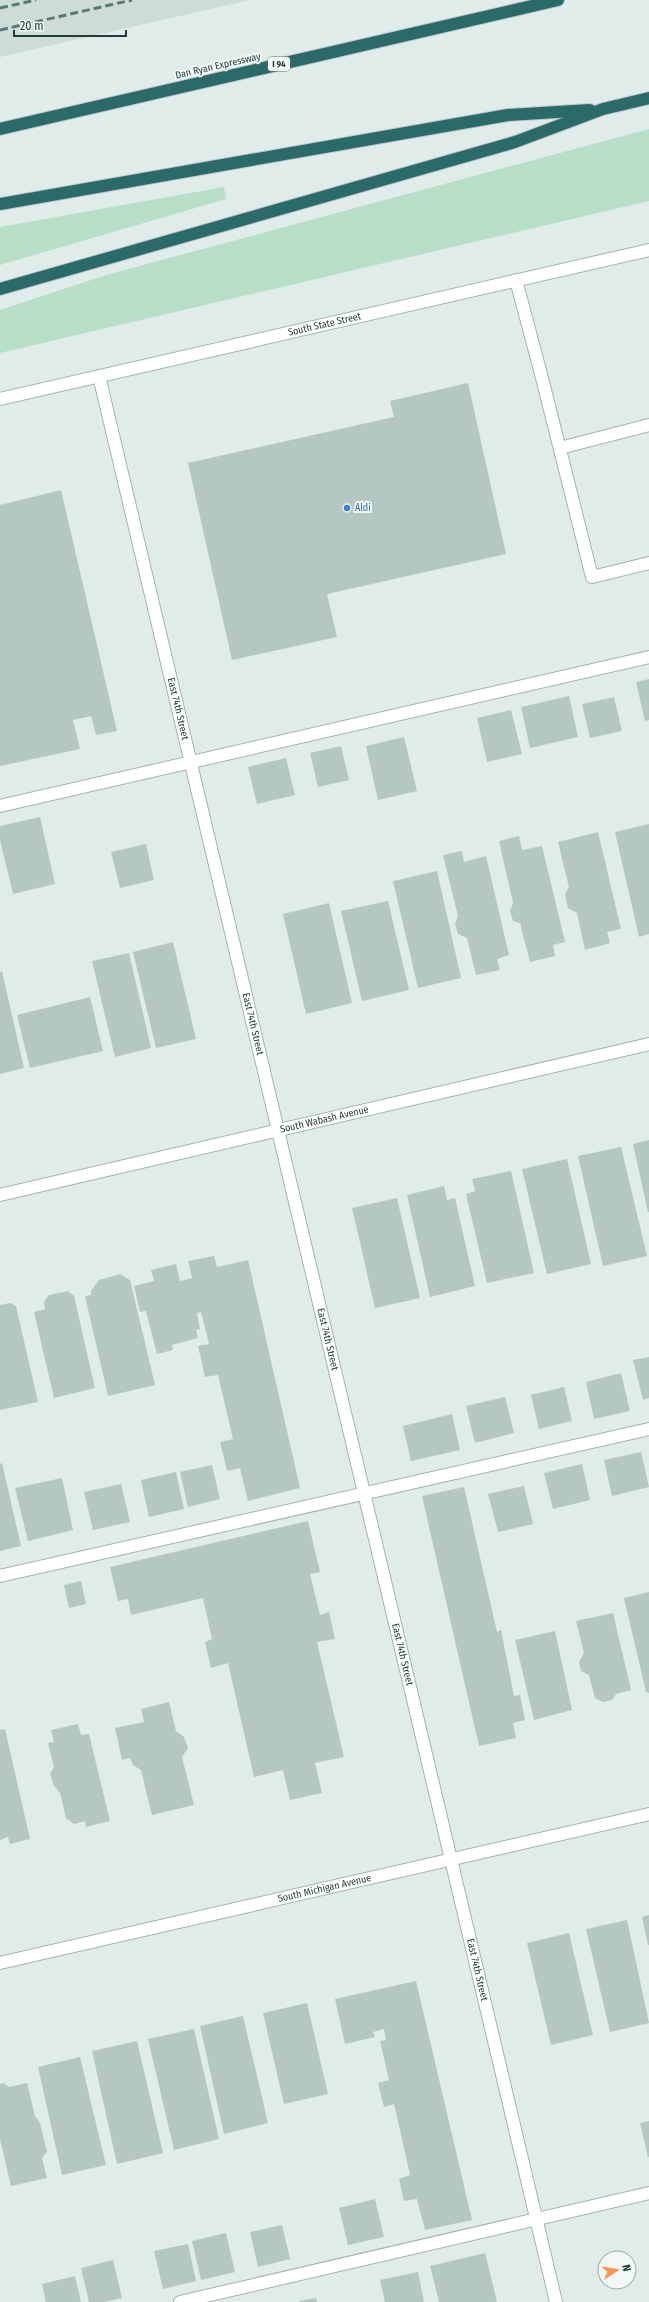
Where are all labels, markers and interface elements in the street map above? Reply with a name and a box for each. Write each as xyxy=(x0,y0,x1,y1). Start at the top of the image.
scale bar xyxy=(14,12,126,38)
text: 20 m xyxy=(20,19,44,33)
street label: Dan Ryan Expressway xyxy=(174,50,262,82)
road number: I 94 xyxy=(268,57,290,71)
street label: South State Street xyxy=(287,310,363,339)
place label: Aldi xyxy=(355,502,371,514)
marker: Aldi xyxy=(342,503,352,513)
street label: East 74th Street xyxy=(165,676,191,742)
street label: East 74th Street xyxy=(240,992,266,1057)
street label: South Wabash Avenue xyxy=(279,1103,370,1136)
street label: East 74th Street xyxy=(314,1307,341,1372)
street label: East 74th Street xyxy=(389,1622,416,1687)
street label: South Michigan Avenue xyxy=(277,1872,372,1905)
street label: East 74th Street xyxy=(464,1937,490,2003)
north arrow xyxy=(597,2250,637,2290)
text: N xyxy=(619,2263,633,2273)

